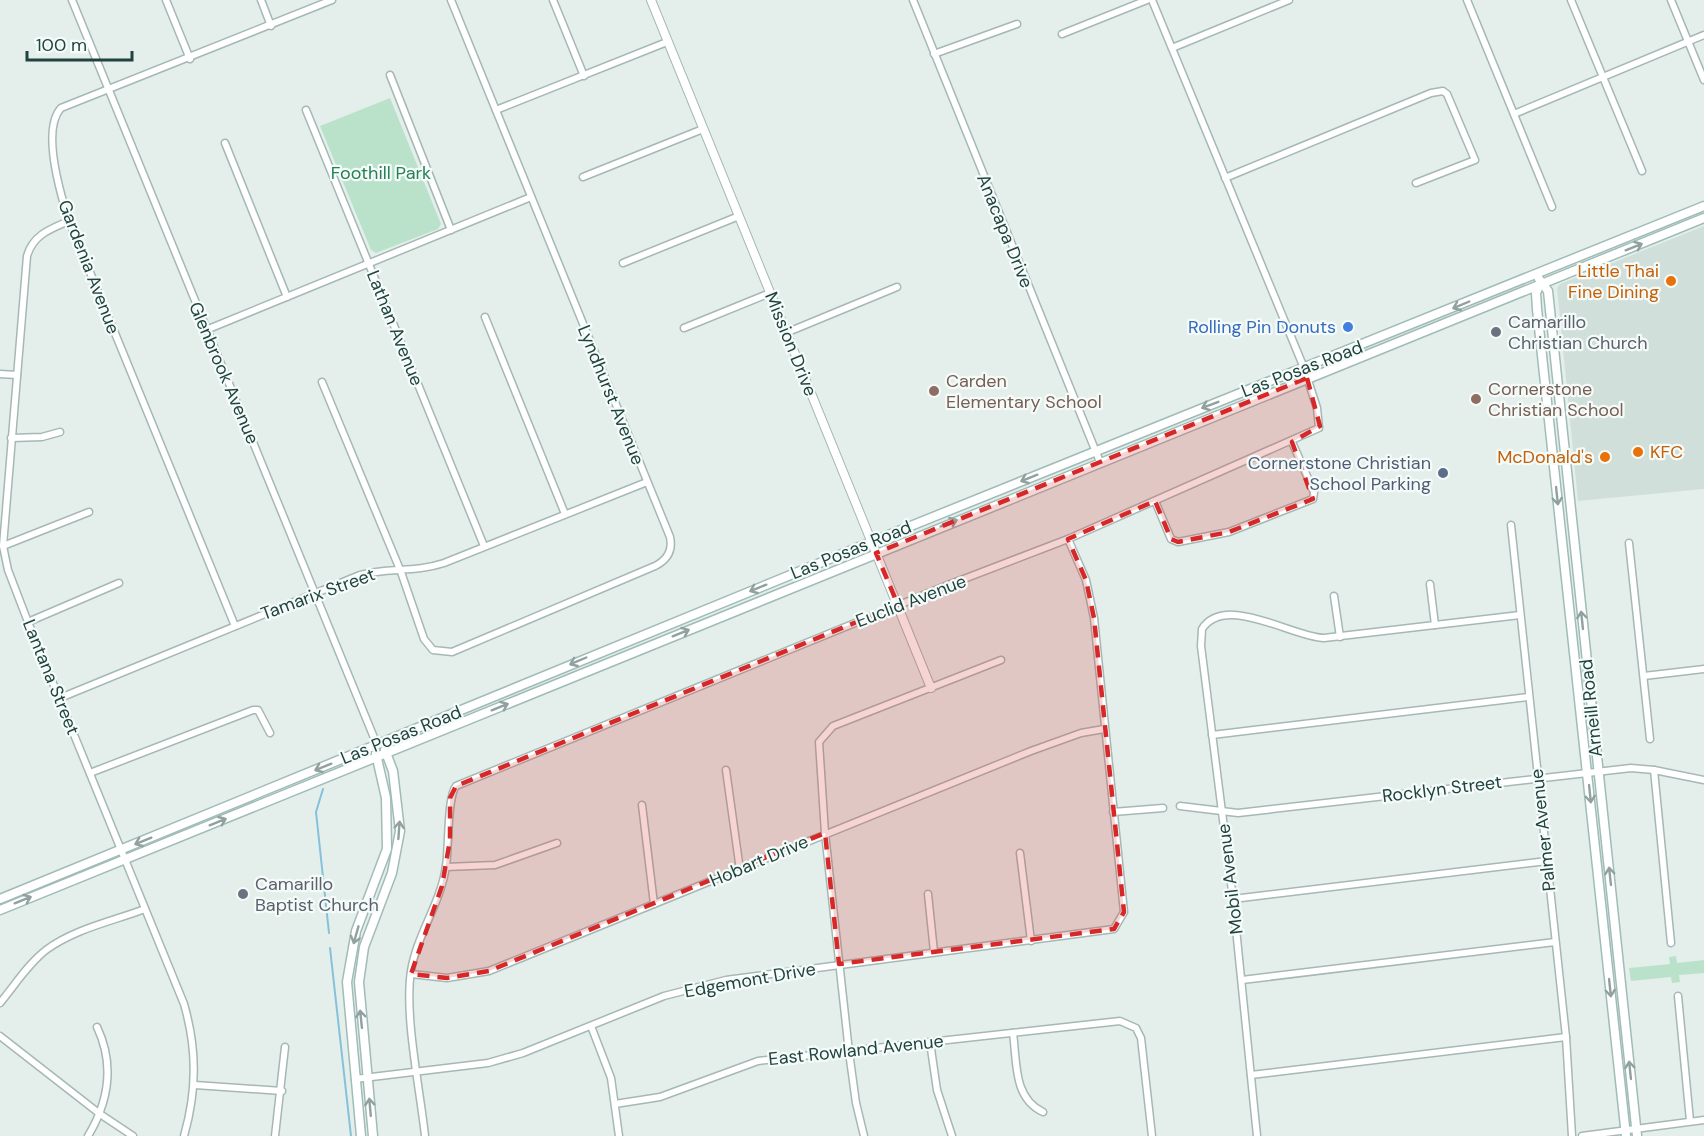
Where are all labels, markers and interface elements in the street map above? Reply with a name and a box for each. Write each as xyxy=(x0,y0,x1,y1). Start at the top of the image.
scale bar xyxy=(27,24,132,62)
text: 100 m xyxy=(36,33,87,57)
park label: Foothill Park xyxy=(331,161,431,185)
street label: Anacapa Drive xyxy=(971,171,1039,291)
street label: Gardenia Avenue xyxy=(52,197,126,337)
one-way arrow xyxy=(1624,241,1642,252)
place label: Little Thai Fine Dining xyxy=(1568,259,1659,304)
street label: Lathan Avenue xyxy=(361,267,429,389)
marker: Little Thai Fine Dining xyxy=(1664,274,1678,288)
street label: Mission Drive xyxy=(759,288,823,400)
street label: Glenbrook Avenue xyxy=(183,298,265,448)
one-way arrow xyxy=(1453,300,1471,311)
place label: Camarillo Christian Church xyxy=(1508,310,1648,355)
place label: Rolling Pin Donuts xyxy=(1188,315,1336,339)
marker: Rolling Pin Donuts xyxy=(1341,320,1355,334)
street label: Lyndhurst Avenue xyxy=(572,321,650,469)
marker: Camarillo Christian Church xyxy=(1489,325,1503,339)
street label: Las Posas Road xyxy=(1238,335,1366,403)
place label: Carden Elementary School xyxy=(946,369,1102,414)
place label: Cornerstone Christian School xyxy=(1488,377,1624,422)
marker: Carden Elementary School xyxy=(927,384,941,398)
marker: Cornerstone Christian School xyxy=(1469,392,1483,406)
one-way arrow xyxy=(1201,400,1220,411)
place label: KFC xyxy=(1650,440,1683,464)
place label: McDonald's xyxy=(1497,445,1593,469)
marker: KFC xyxy=(1631,445,1645,459)
marker: McDonald's xyxy=(1598,450,1612,464)
place label: Cornerstone Christian School Parking xyxy=(1248,451,1431,496)
marker: Cornerstone Christian School Parking xyxy=(1436,466,1450,480)
one-way arrow xyxy=(1021,473,1039,484)
one-way arrow xyxy=(1552,485,1563,505)
street label: Las Posas Road xyxy=(787,515,915,585)
one-way arrow xyxy=(940,517,958,528)
street label: Tamarix Street xyxy=(257,562,379,626)
street label: Euclid Avenue xyxy=(852,569,970,633)
one-way arrow xyxy=(750,583,768,594)
one-way arrow xyxy=(1576,610,1587,630)
street label: Lantana Street xyxy=(17,616,85,738)
one-way arrow xyxy=(671,627,689,638)
one-way arrow xyxy=(569,656,587,668)
street label: Arneill Road xyxy=(1574,658,1608,758)
street label: Las Posas Road xyxy=(337,700,465,770)
one-way arrow xyxy=(491,701,509,712)
one-way arrow xyxy=(315,762,333,773)
street label: Palmer Avenue xyxy=(1525,768,1561,892)
street label: Rocklyn Street xyxy=(1381,770,1503,808)
one-way arrow xyxy=(1585,784,1596,804)
one-way arrow xyxy=(208,815,227,826)
one-way arrow xyxy=(393,821,404,841)
street label: Mobil Avenue xyxy=(1211,822,1249,936)
street label: Hobart Drive xyxy=(706,829,812,893)
one-way arrow xyxy=(134,836,153,847)
one-way arrow xyxy=(1604,867,1615,887)
place label: Camarillo Baptist Church xyxy=(255,872,379,917)
marker: Camarillo Baptist Church xyxy=(236,887,250,901)
one-way arrow xyxy=(13,894,32,905)
one-way arrow xyxy=(350,925,361,944)
street label: Edgemont Drive xyxy=(682,957,818,1003)
one-way arrow xyxy=(1605,978,1616,998)
one-way arrow xyxy=(355,1010,366,1030)
street label: East Rowland Avenue xyxy=(767,1029,945,1071)
one-way arrow xyxy=(1624,1061,1635,1081)
one-way arrow xyxy=(364,1097,375,1117)

